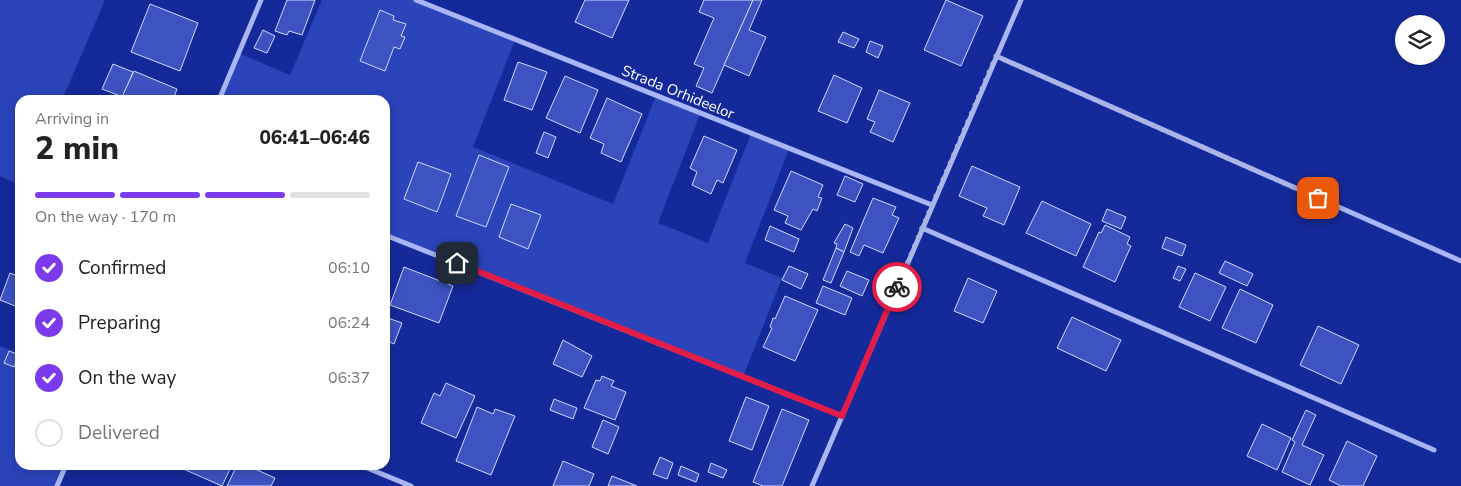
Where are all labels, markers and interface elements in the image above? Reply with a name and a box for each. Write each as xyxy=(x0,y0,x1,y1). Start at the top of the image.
map controls xyxy=(1395,15,1445,65)
button: layers xyxy=(1395,15,1445,65)
street label: Strada Orhideelor xyxy=(619,60,738,124)
text: Arriving in xyxy=(35,108,109,130)
text: 06:41–06:46 xyxy=(259,125,370,151)
text: 2 min xyxy=(35,127,119,170)
pin xyxy=(1297,177,1339,219)
icon: bag xyxy=(1304,184,1332,212)
text: On the way · 170 m xyxy=(35,206,176,228)
pin xyxy=(436,242,478,284)
icon: home xyxy=(443,249,471,277)
icon: check xyxy=(35,254,63,282)
text: Confirmed xyxy=(78,255,166,281)
text: 06:10 xyxy=(328,257,370,279)
courier xyxy=(872,262,922,312)
icon: bike xyxy=(883,273,911,301)
icon: check xyxy=(35,309,63,337)
text: Preparing xyxy=(78,310,161,336)
text: 06:24 xyxy=(328,312,370,334)
icon: check xyxy=(35,364,63,392)
text: On the way xyxy=(78,365,176,391)
text: 06:37 xyxy=(328,367,370,389)
text: Delivered xyxy=(78,420,160,446)

